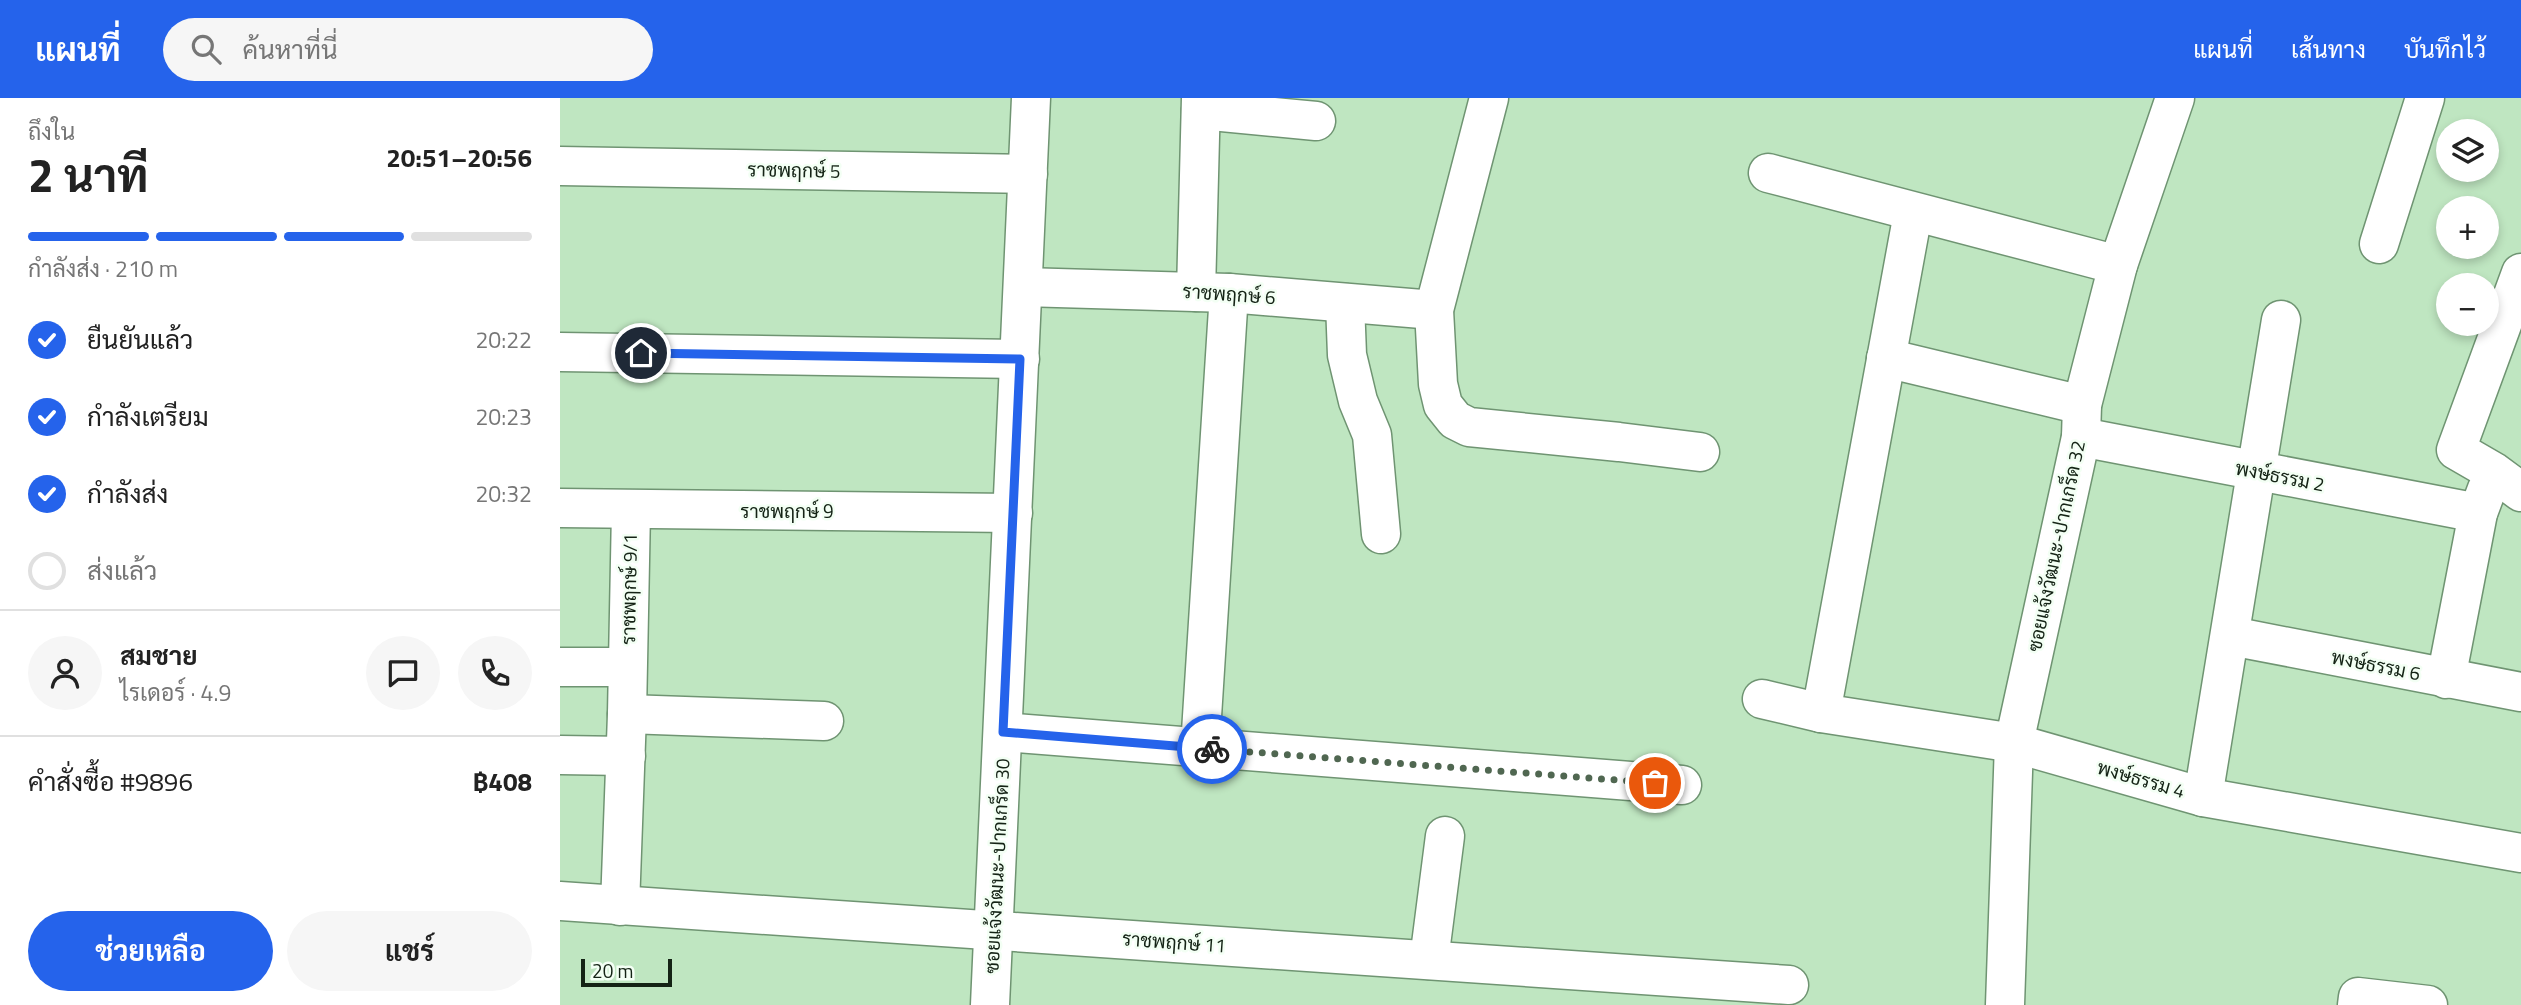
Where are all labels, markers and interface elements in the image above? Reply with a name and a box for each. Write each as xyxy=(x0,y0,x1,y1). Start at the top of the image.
search box xyxy=(163,18,653,81)
text: แผนที่ xyxy=(35,24,121,74)
icon: search xyxy=(187,30,225,68)
text: ค้นหาที่นี่ xyxy=(243,30,338,69)
text: แผนที่ xyxy=(2193,31,2253,67)
text: เส้นทาง xyxy=(2291,31,2366,67)
text: บันทึกไว้ xyxy=(2404,31,2486,67)
text: ถึงใน xyxy=(28,114,75,149)
map controls xyxy=(2436,119,2499,336)
button: layers xyxy=(2436,119,2499,182)
text: 20:51–20:56 xyxy=(386,138,532,177)
text: 2 นาที xyxy=(28,140,148,210)
street label: ราชพฤกษ์ 5 xyxy=(747,154,841,185)
button: + xyxy=(2436,196,2499,259)
text: กำลังส่ง · 210 m xyxy=(28,251,178,286)
button: − xyxy=(2436,273,2499,336)
street label: ราชพฤกษ์ 6 xyxy=(1181,276,1277,311)
text: ยืนยันแล้ว xyxy=(87,320,193,359)
icon: check xyxy=(28,321,66,359)
text: 20:22 xyxy=(475,322,532,357)
pin xyxy=(611,323,671,383)
icon: home xyxy=(622,334,660,372)
text: กำลังเตรียม xyxy=(87,397,209,436)
icon: check xyxy=(28,398,66,436)
text: 20:23 xyxy=(475,399,532,434)
street label: ซอยแจ้งวัฒนะ-ปากเกร็ด 32 xyxy=(2019,438,2092,654)
street label: พงษ์ธรรม 2 xyxy=(2233,453,2327,498)
text: กำลังส่ง xyxy=(87,474,168,513)
icon: check xyxy=(28,475,66,513)
text: 20:32 xyxy=(475,476,532,511)
street label: ราชพฤกษ์ 9 xyxy=(740,496,834,525)
street label: ราชพฤกษ์ 9/1 xyxy=(613,533,644,645)
text: ส่งแล้ว xyxy=(87,551,157,590)
button: person xyxy=(28,636,102,710)
text: สมชาย xyxy=(120,636,197,675)
button: chat xyxy=(366,636,440,710)
button: phone xyxy=(458,636,532,710)
street label: พงษ์ธรรม 6 xyxy=(2329,642,2423,687)
text: ไรเดอร์ · 4.9 xyxy=(120,675,231,710)
courier xyxy=(1177,714,1247,784)
icon: bike xyxy=(1193,730,1231,768)
street label: พงษ์ธรรม 4 xyxy=(2094,752,2189,805)
pin xyxy=(1625,753,1685,813)
street label: ซอยแจ้งวัฒนะ-ปากเกร็ด 30 xyxy=(976,758,1017,974)
text: คำสั่งซื้อ #9896 xyxy=(28,762,193,801)
text: ฿408 xyxy=(473,762,532,801)
icon: bag xyxy=(1636,764,1674,802)
button: ช่วยเหลือ xyxy=(28,911,273,991)
button: แชร์ xyxy=(287,911,532,991)
street label: ราชพฤกษ์ 11 xyxy=(1121,923,1227,960)
scale bar xyxy=(581,956,672,988)
text: 20 m xyxy=(592,956,633,985)

